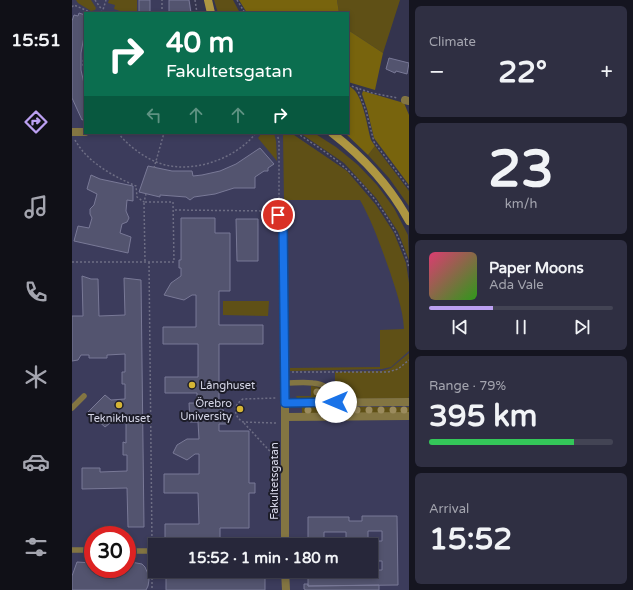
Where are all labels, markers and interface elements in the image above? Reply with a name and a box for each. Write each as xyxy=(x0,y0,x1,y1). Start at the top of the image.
text: 40 m xyxy=(166,26,234,60)
icon: right xyxy=(100,28,152,80)
text: 15:51 xyxy=(11,29,61,51)
text: Climate xyxy=(429,34,476,50)
text: 22° xyxy=(498,54,547,91)
text: − xyxy=(429,59,445,85)
text: + xyxy=(601,59,613,85)
text: Fakultetsgatan xyxy=(166,60,293,82)
icon: left xyxy=(143,104,165,126)
icon: ahead xyxy=(185,104,207,126)
icon: ahead xyxy=(227,104,249,126)
icon: right xyxy=(269,104,291,126)
icon: directions xyxy=(22,108,50,136)
text: 23 xyxy=(488,138,554,201)
icon: music xyxy=(22,193,50,221)
text: km/h xyxy=(505,196,537,212)
pin xyxy=(261,198,295,232)
icon: arrive xyxy=(267,204,289,226)
text: Paper Moons xyxy=(489,259,584,277)
text: Ada Vale xyxy=(489,277,544,293)
icon: phone xyxy=(22,278,50,306)
icon: previous xyxy=(449,316,471,338)
icon: pause xyxy=(510,316,532,338)
icon: next xyxy=(571,316,593,338)
icon: climate xyxy=(22,363,50,391)
text: Range · 79% xyxy=(429,378,506,394)
place label: Långhuset xyxy=(200,379,255,392)
marker: Långhuset xyxy=(187,380,197,390)
position arrow xyxy=(315,381,357,423)
place label: Örebro University xyxy=(180,397,232,423)
text: 395 km xyxy=(429,398,537,435)
marker: Teknikhuset xyxy=(114,400,124,410)
marker: Örebro University xyxy=(235,404,245,414)
place label: Teknikhuset xyxy=(88,412,150,425)
street label: Fakultetsgatan xyxy=(268,442,281,520)
icon: car xyxy=(22,448,50,476)
text: Arrival xyxy=(429,501,469,517)
text: 15:52 xyxy=(429,521,512,558)
speed limit sign: 30 xyxy=(84,526,136,578)
icon: filters xyxy=(22,533,50,561)
text: 15:52 · 1 min · 180 m xyxy=(188,549,338,567)

